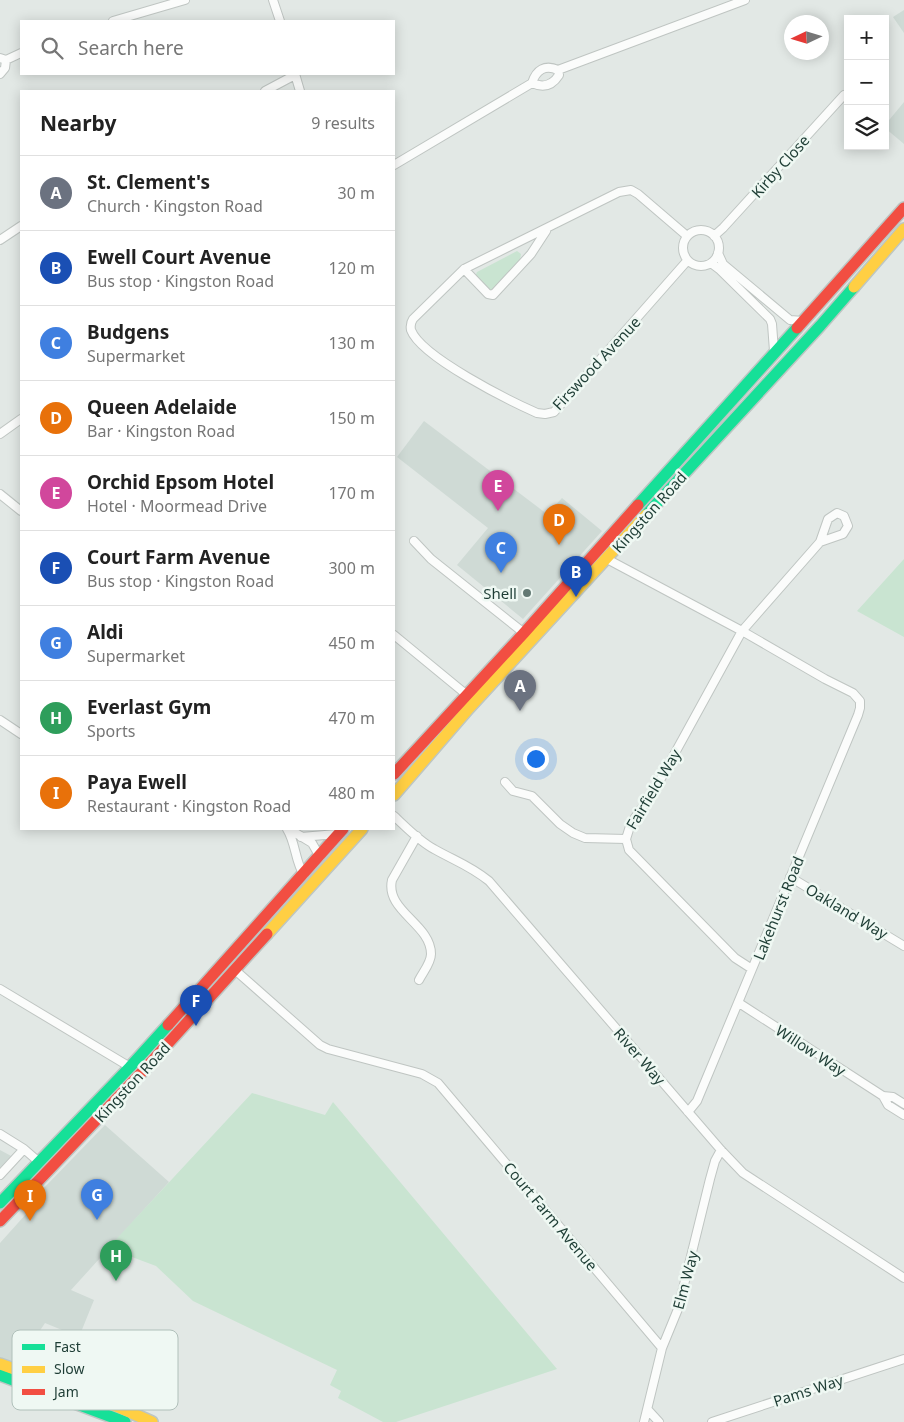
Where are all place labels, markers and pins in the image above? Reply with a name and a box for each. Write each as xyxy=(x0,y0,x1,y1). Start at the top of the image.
pin: E xyxy=(482,470,514,511)
pin: D xyxy=(543,504,575,545)
pin: C xyxy=(485,532,517,573)
pin: B xyxy=(560,556,592,597)
place label: Shell xyxy=(483,583,517,603)
marker: Shell xyxy=(521,587,533,599)
pin: A xyxy=(504,670,536,711)
pin: F xyxy=(180,985,212,1026)
pin: G xyxy=(81,1179,113,1220)
pin: I xyxy=(14,1180,46,1221)
pin: H xyxy=(100,1240,132,1281)

